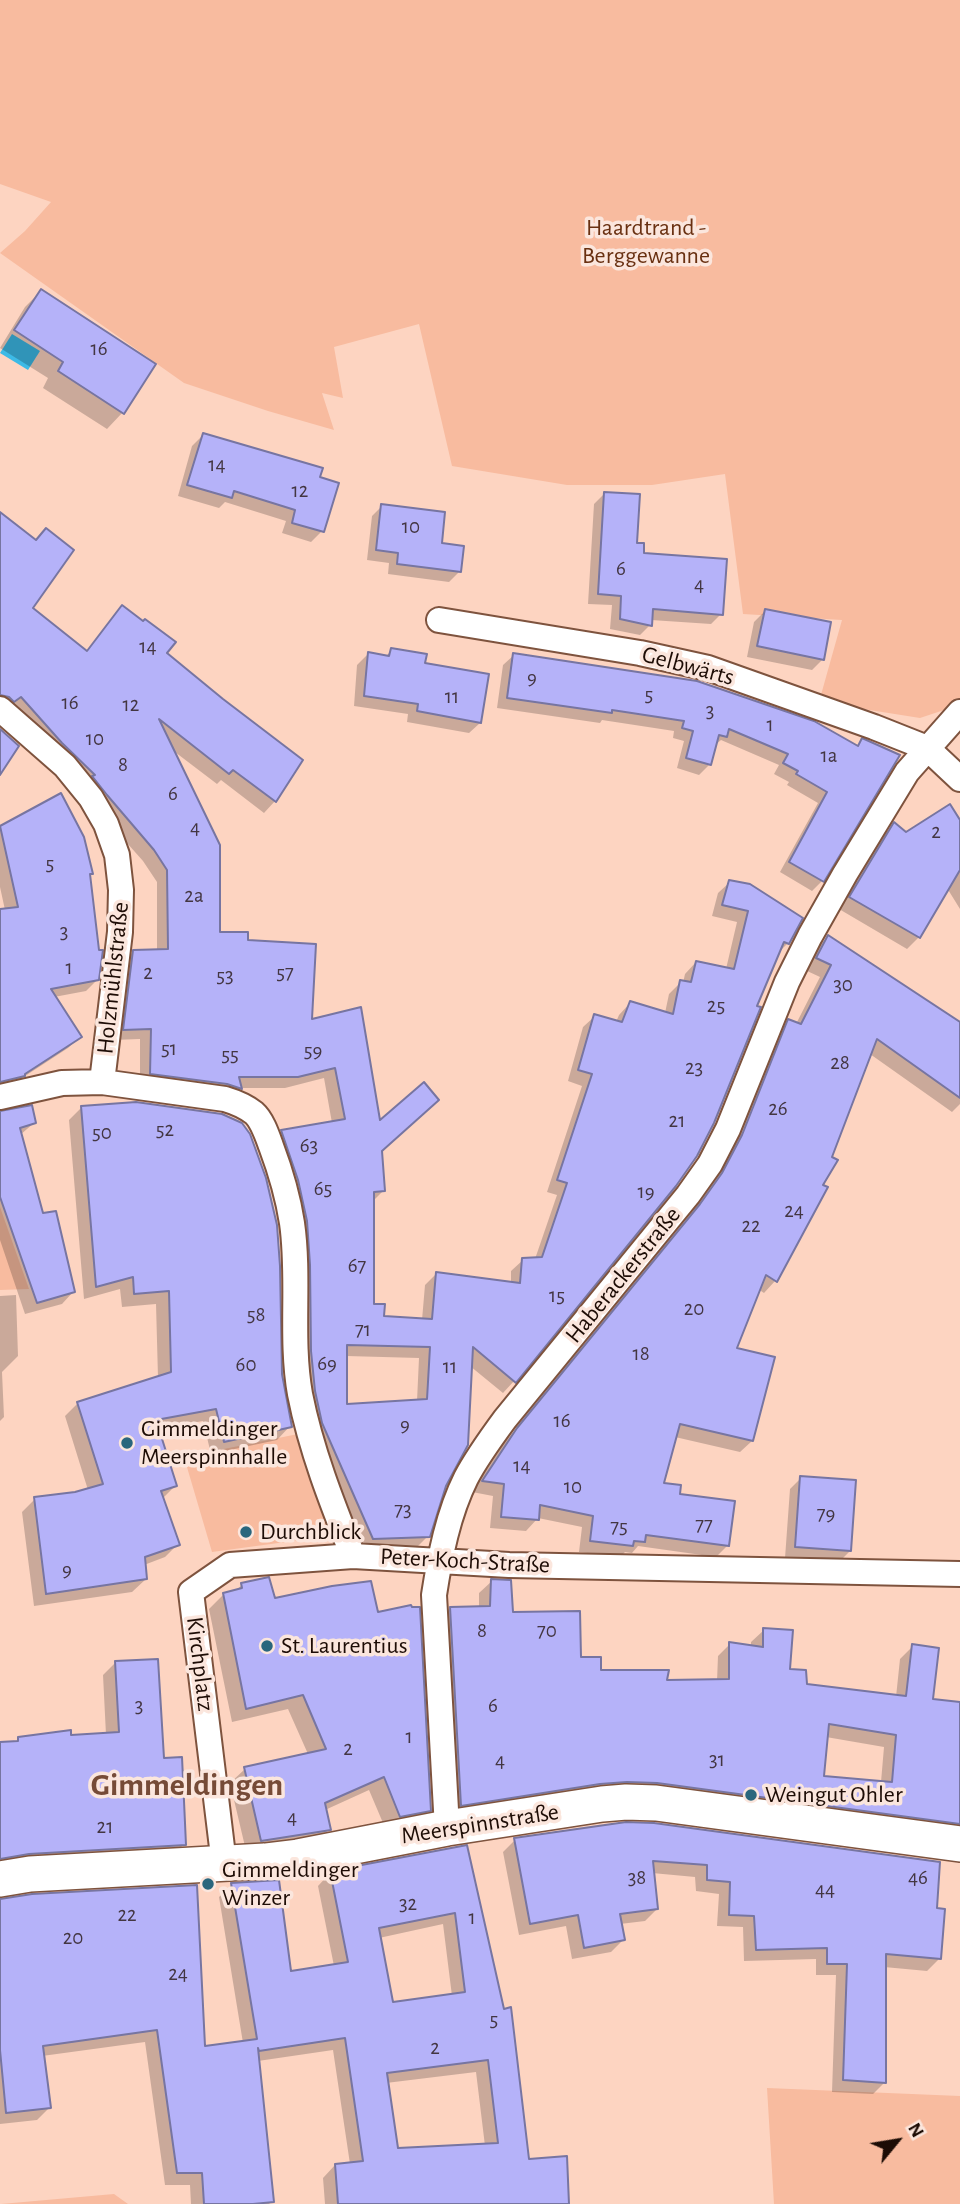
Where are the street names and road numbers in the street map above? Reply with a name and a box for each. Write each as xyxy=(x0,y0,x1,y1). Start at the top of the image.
street label: Gelbwärts xyxy=(639,640,737,692)
street label: Holzmühlstraße xyxy=(91,900,135,1056)
street label: Haberackerstraße xyxy=(559,1201,687,1349)
street label: Peter-Koch-Straße xyxy=(379,1542,551,1580)
street label: Kirchplatz xyxy=(180,1615,220,1713)
street label: Meerspinnstraße xyxy=(399,1797,561,1851)

